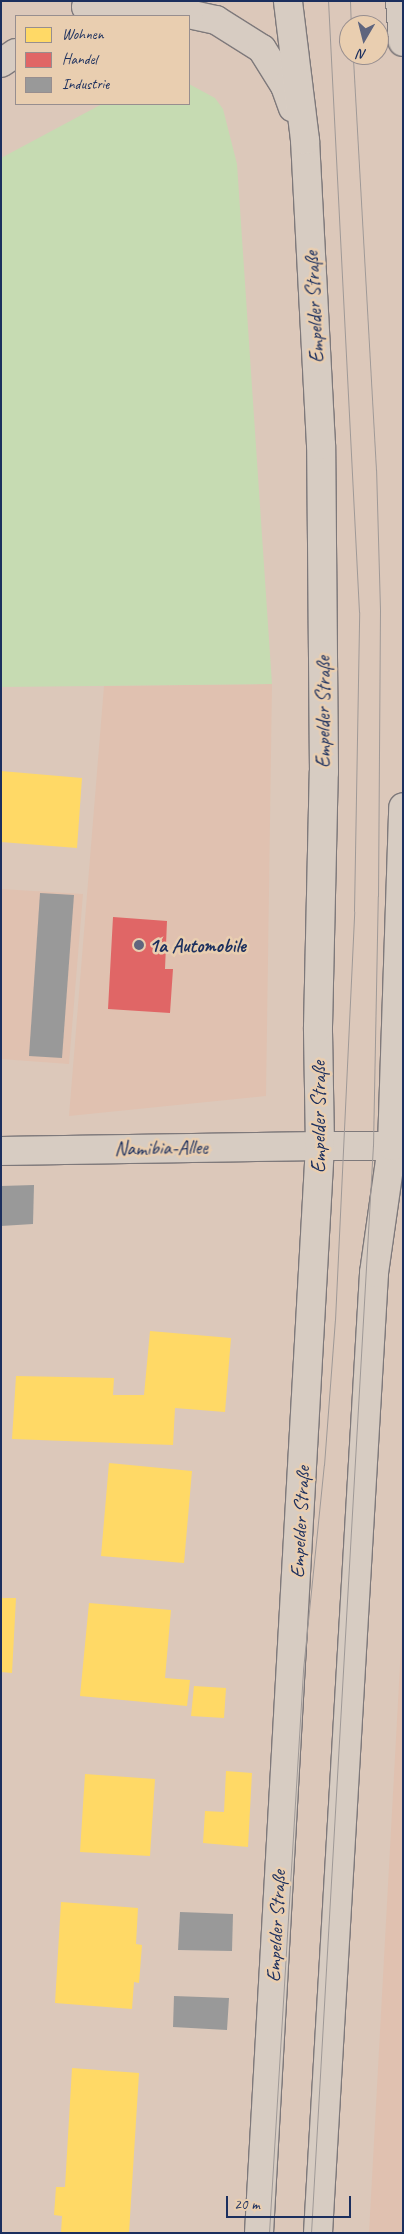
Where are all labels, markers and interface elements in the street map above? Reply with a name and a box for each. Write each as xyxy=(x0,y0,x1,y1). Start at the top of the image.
legend xyxy=(15,15,190,105)
north arrow xyxy=(339,15,389,65)
text: Wohnen xyxy=(62,25,103,44)
text: N xyxy=(357,45,367,63)
text: Handel xyxy=(62,50,97,69)
text: Industrie xyxy=(62,75,109,94)
street label: Empelder Straße xyxy=(299,250,329,364)
street label: Empelder Straße xyxy=(311,656,335,768)
place label: 1a Automobile xyxy=(149,933,246,957)
marker: 1a Automobile xyxy=(133,939,145,951)
street label: Empelder Straße xyxy=(306,1061,330,1173)
street label: Namibia-Allee xyxy=(114,1135,208,1161)
street label: Empelder Straße xyxy=(285,1465,315,1579)
street label: Empelder Straße xyxy=(261,1869,291,1983)
scale bar xyxy=(229,2186,354,2218)
text: 20 m xyxy=(234,2195,260,2214)

